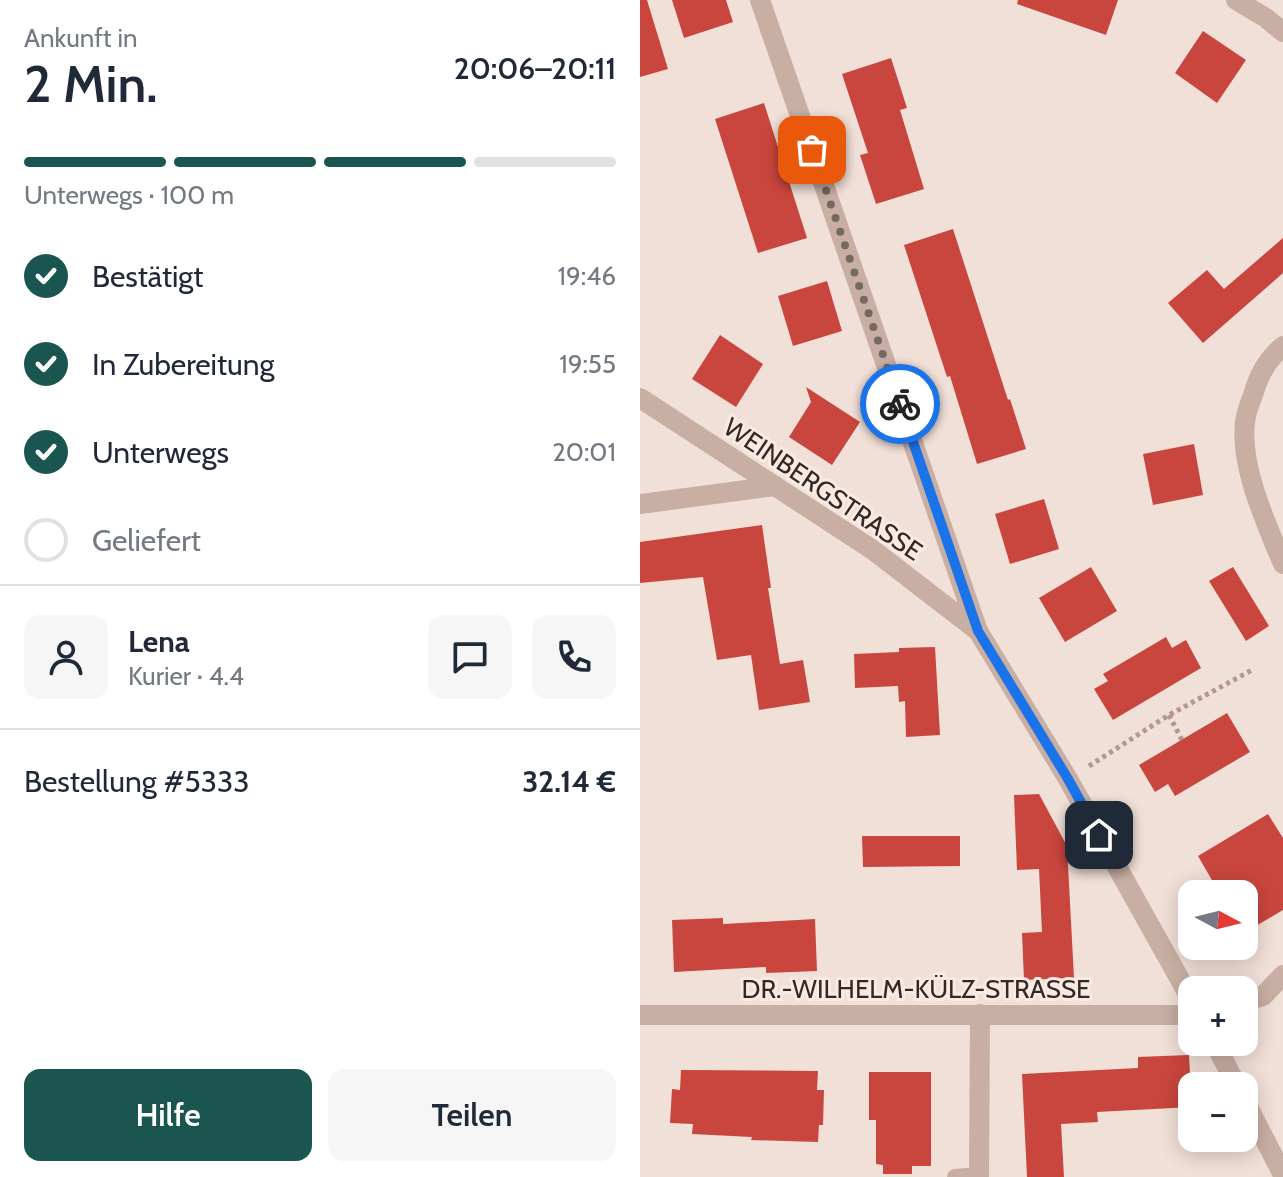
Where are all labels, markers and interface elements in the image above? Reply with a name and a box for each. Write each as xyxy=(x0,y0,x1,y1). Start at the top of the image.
text: Ankunft in xyxy=(24,22,138,54)
text: 20:06–20:11 xyxy=(454,50,616,87)
text: 2 Min. xyxy=(24,52,158,115)
pin xyxy=(778,116,846,184)
icon: bag xyxy=(790,128,834,172)
text: Unterwegs · 100 m xyxy=(24,179,234,211)
icon: check xyxy=(24,254,68,298)
text: Bestätigt xyxy=(92,258,203,295)
text: 19:46 xyxy=(558,260,616,292)
icon: check xyxy=(24,342,68,386)
text: In Zubereitung xyxy=(92,346,275,383)
text: 19:55 xyxy=(559,348,616,380)
courier xyxy=(860,364,940,444)
icon: bike xyxy=(878,382,922,426)
street label: WEINBERGSTRASSE xyxy=(718,411,928,567)
icon: check xyxy=(24,430,68,474)
text: Unterwegs xyxy=(92,434,229,471)
text: 20:01 xyxy=(552,436,616,468)
text: Geliefert xyxy=(92,522,201,559)
button: person xyxy=(24,615,108,699)
button: chat xyxy=(428,615,512,699)
button: phone xyxy=(532,615,616,699)
text: Lena xyxy=(128,623,190,660)
text: Kurier · 4.4 xyxy=(128,660,244,692)
text: Bestellung #5333 xyxy=(24,763,249,800)
text: 32.14 € xyxy=(522,763,616,800)
pin xyxy=(1065,801,1133,869)
icon: home xyxy=(1077,813,1121,857)
north arrow xyxy=(1178,880,1258,960)
map controls xyxy=(1178,880,1258,1152)
street label: DR.-WILHELM-KÜLZ-STRASSE xyxy=(742,973,1091,1005)
button: + xyxy=(1178,976,1258,1056)
button: Hilfe xyxy=(24,1069,312,1161)
button: Teilen xyxy=(328,1069,616,1161)
button: − xyxy=(1178,1072,1258,1152)

